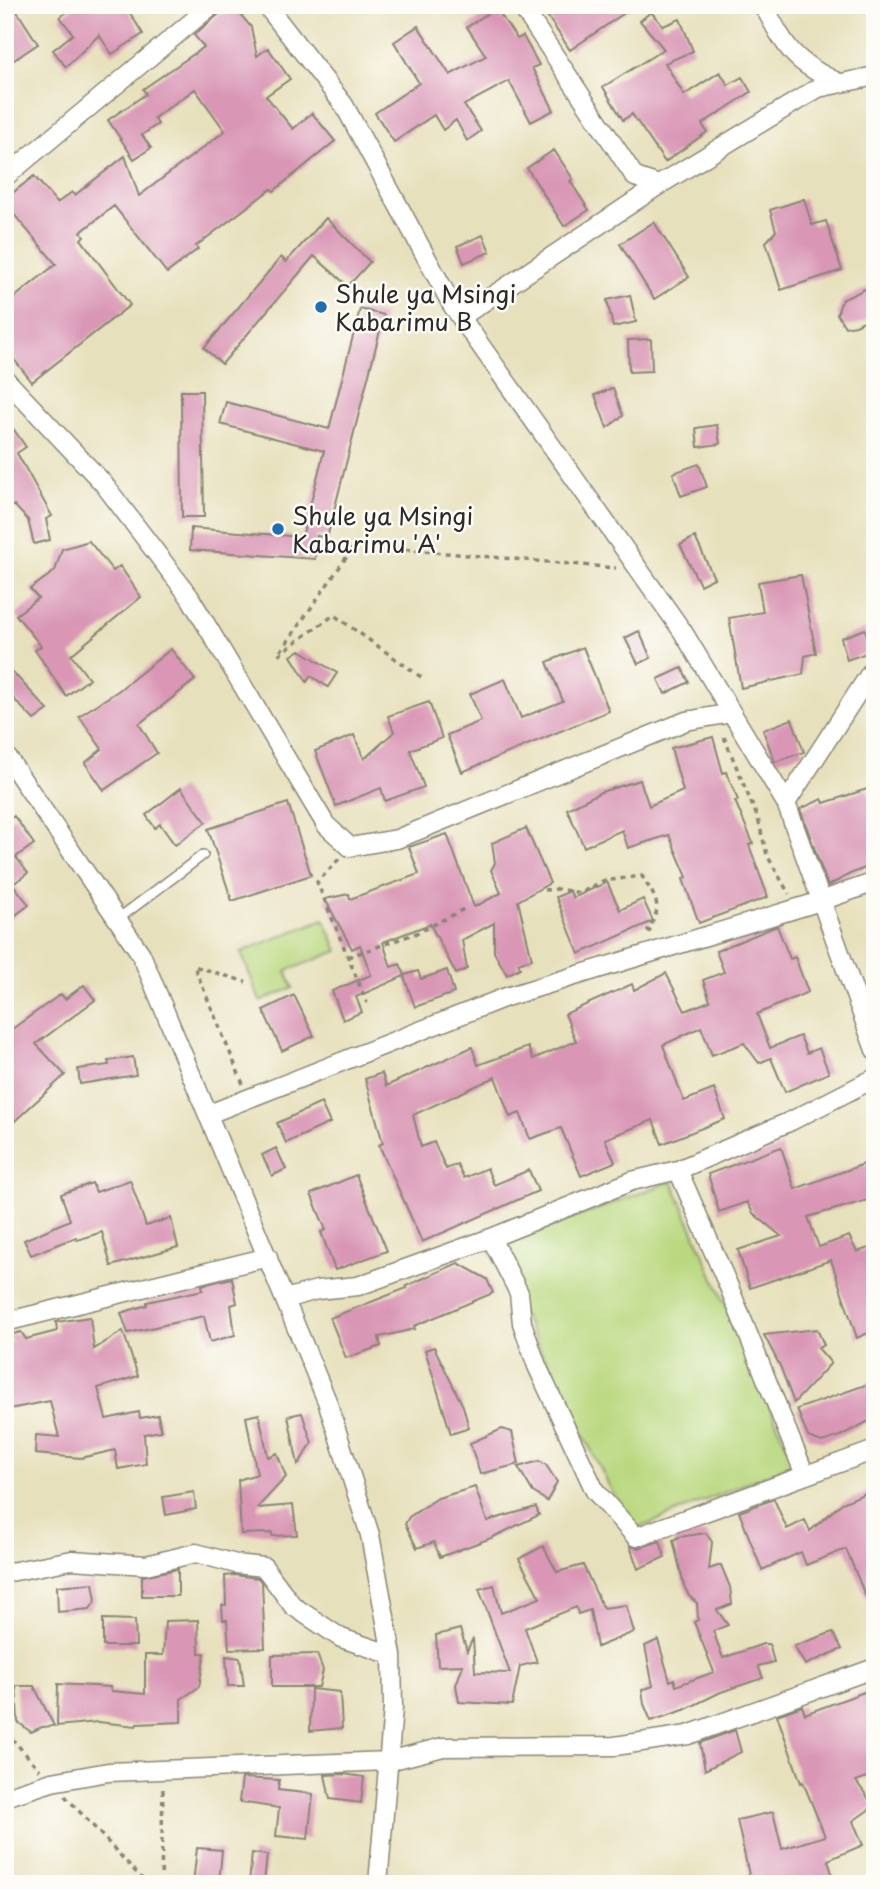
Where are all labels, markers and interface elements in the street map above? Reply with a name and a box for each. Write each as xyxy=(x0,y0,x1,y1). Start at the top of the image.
place label: Shule ya Msingi Kabarimu B xyxy=(335,275,516,339)
marker: Shule ya Msingi Kabarimu B xyxy=(313,299,329,315)
place label: Shule ya Msingi Kabarimu 'A' xyxy=(292,497,473,561)
marker: Shule ya Msingi Kabarimu 'A' xyxy=(270,521,286,537)

